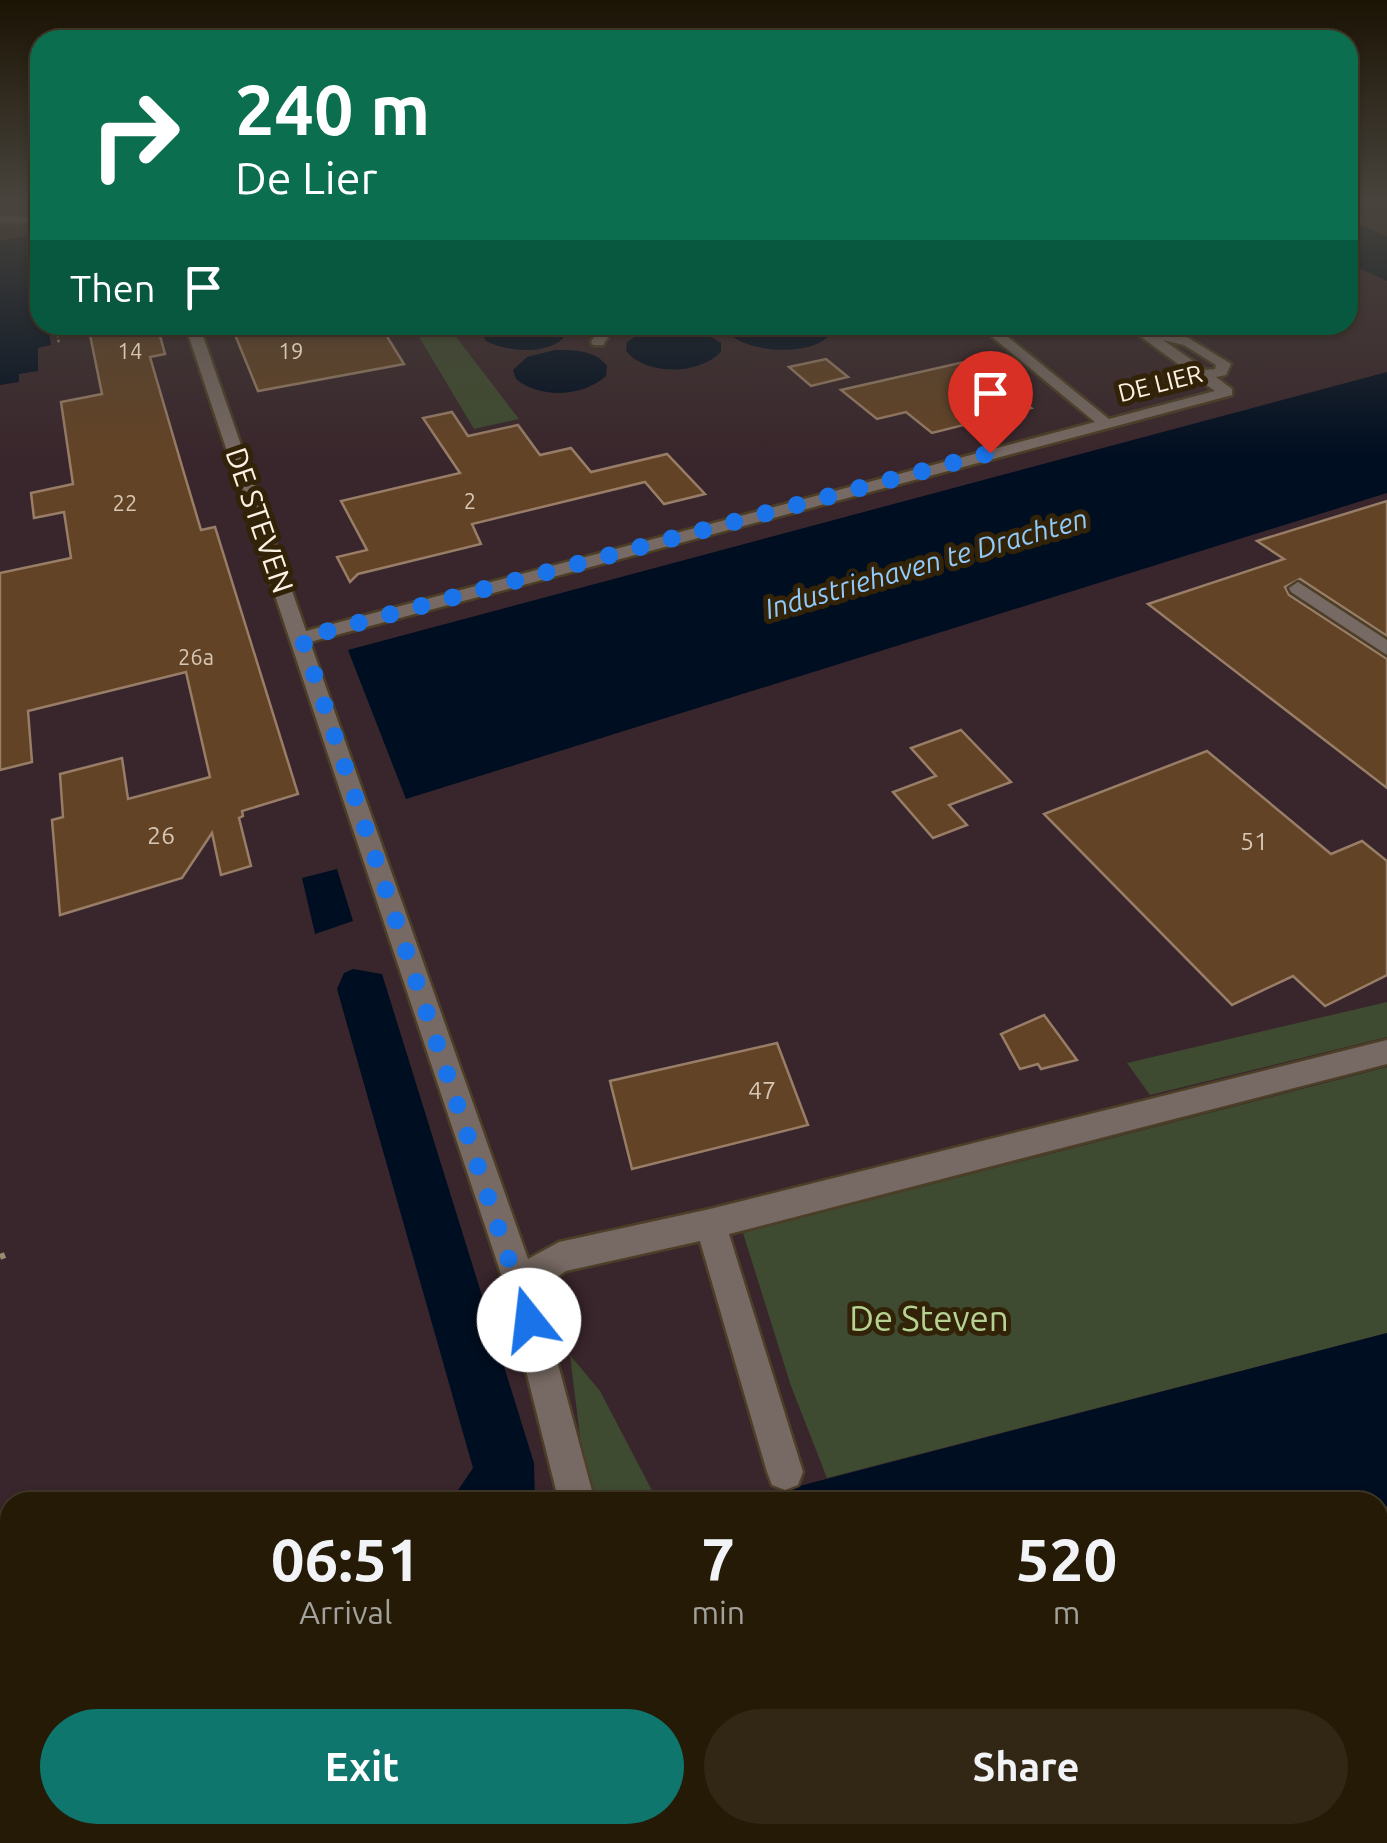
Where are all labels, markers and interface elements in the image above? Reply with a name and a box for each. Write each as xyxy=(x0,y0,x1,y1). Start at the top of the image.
icon: right xyxy=(70,70,200,200)
text: 240 m xyxy=(235,70,430,148)
text: De Lier xyxy=(235,152,378,203)
icon: arrive xyxy=(176,260,231,315)
text: Then xyxy=(70,267,156,309)
house number: 14 xyxy=(118,338,142,363)
house number: 19 xyxy=(279,338,303,363)
pin xyxy=(948,351,1033,454)
street label: DE LIER xyxy=(1115,359,1205,407)
icon: arrive xyxy=(963,366,1018,421)
street label: DE STEVEN xyxy=(219,443,301,597)
house number: 2 xyxy=(464,488,476,513)
house number: 22 xyxy=(113,490,137,515)
water label: Industriehaven te Drachten xyxy=(761,502,1091,624)
house number: 26a xyxy=(178,644,214,669)
house number: 26 xyxy=(147,821,175,849)
house number: 51 xyxy=(1240,827,1268,855)
house number: 47 xyxy=(748,1076,776,1104)
position arrow xyxy=(477,1268,581,1372)
park label: De Steven xyxy=(849,1298,1009,1338)
text: 06:51 xyxy=(271,1525,421,1592)
text: 7 xyxy=(701,1525,735,1592)
text: 520 xyxy=(1016,1525,1117,1592)
text: Arrival xyxy=(299,1594,392,1630)
text: min xyxy=(691,1594,745,1630)
text: m xyxy=(1053,1594,1080,1630)
button: Exit xyxy=(40,1709,684,1824)
button: Share xyxy=(704,1709,1348,1824)

